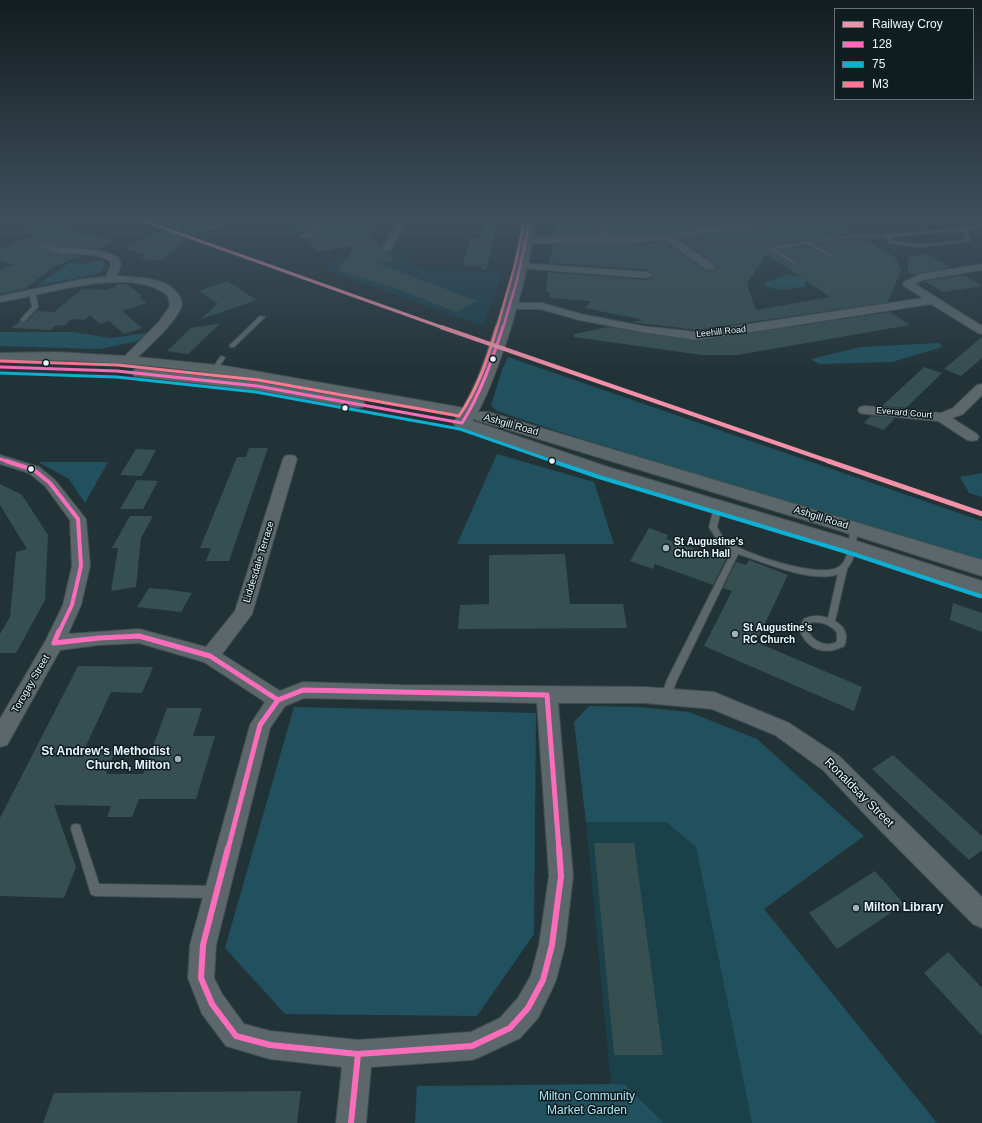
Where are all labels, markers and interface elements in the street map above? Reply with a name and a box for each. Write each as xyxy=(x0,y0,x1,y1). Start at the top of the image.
legend xyxy=(834,8,974,100)
text: Railway Croy xyxy=(872,17,943,31)
text: 128 xyxy=(872,37,892,51)
text: 75 xyxy=(872,57,885,71)
text: M3 xyxy=(872,77,889,91)
street label: Leehill Road xyxy=(696,324,746,340)
unlabelled marker xyxy=(488,354,498,364)
unlabelled marker xyxy=(41,358,51,368)
unlabelled marker xyxy=(340,403,350,413)
street label: Everard Court xyxy=(876,405,932,421)
street label: Ashgill Road xyxy=(482,411,540,439)
unlabelled marker xyxy=(547,456,557,466)
unlabelled marker xyxy=(26,464,36,474)
street label: Ashgill Road xyxy=(792,504,850,532)
street label: Liddesdale Terrace xyxy=(241,520,277,604)
place label: St Augustine's Church Hall xyxy=(674,536,744,560)
marker: St Augustine's Church Hall xyxy=(661,543,671,553)
place label: St Augustine's RC Church xyxy=(743,622,813,646)
marker: St Augustine's RC Church xyxy=(730,629,740,639)
street label: Torogay Street xyxy=(10,653,52,715)
place label: St Andrew's Methodist Church, Milton xyxy=(41,745,170,773)
marker: St Andrew's Methodist Church, Milton xyxy=(173,754,183,764)
street label: Ronaldsay Street xyxy=(821,755,897,831)
place label: Milton Library xyxy=(864,901,943,915)
marker: Milton Library xyxy=(851,903,861,913)
park label: Milton Community Market Garden xyxy=(539,1090,635,1118)

